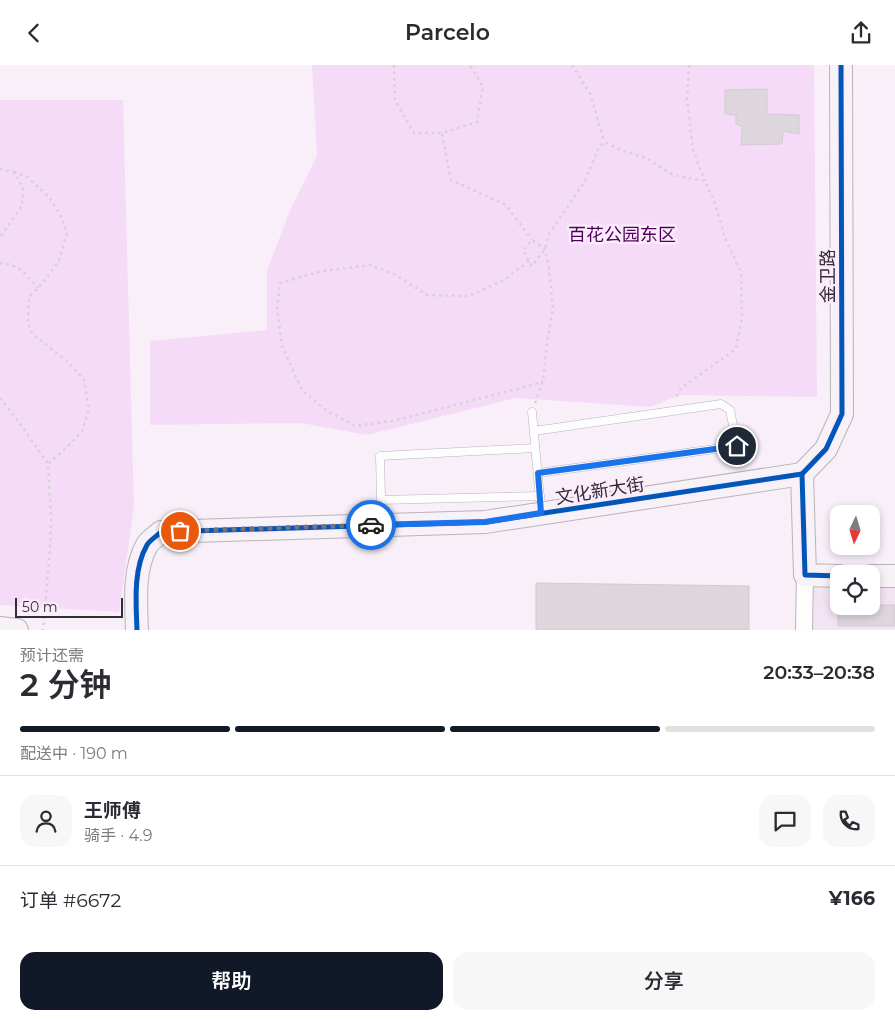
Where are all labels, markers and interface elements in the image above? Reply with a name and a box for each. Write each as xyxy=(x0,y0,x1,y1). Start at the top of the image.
icon: back xyxy=(20,19,48,47)
text: Parcelo xyxy=(405,19,490,46)
icon: share xyxy=(847,19,875,47)
park label: 百花公园东区 xyxy=(568,224,676,246)
street label: 金卫路 xyxy=(817,249,839,303)
pin xyxy=(716,425,758,467)
icon: home xyxy=(723,432,751,460)
street label: 文化新大街 xyxy=(554,473,646,509)
courier xyxy=(346,500,396,550)
north arrow xyxy=(830,505,880,555)
map controls xyxy=(830,505,880,615)
pin xyxy=(159,510,201,552)
icon: car xyxy=(357,511,385,539)
icon: bag xyxy=(166,517,194,545)
button: locate xyxy=(830,565,880,615)
scale bar xyxy=(15,595,122,618)
text: 50 m xyxy=(22,598,58,616)
text: 预计还需 xyxy=(20,646,84,665)
text: 20:33–20:38 xyxy=(763,661,875,684)
text: 2 分钟 xyxy=(20,665,111,704)
text: 配送中 · 190 m xyxy=(20,744,128,763)
button: person xyxy=(20,795,72,847)
button: chat xyxy=(759,795,811,847)
button: phone xyxy=(823,795,875,847)
text: 王师傅 xyxy=(84,799,141,822)
text: 骑手 · 4.9 xyxy=(84,826,152,845)
text: ¥166 xyxy=(829,887,875,910)
text: 订单 #6672 xyxy=(20,889,121,912)
button: 帮助 xyxy=(20,952,443,1010)
button: 分享 xyxy=(453,952,875,1010)

